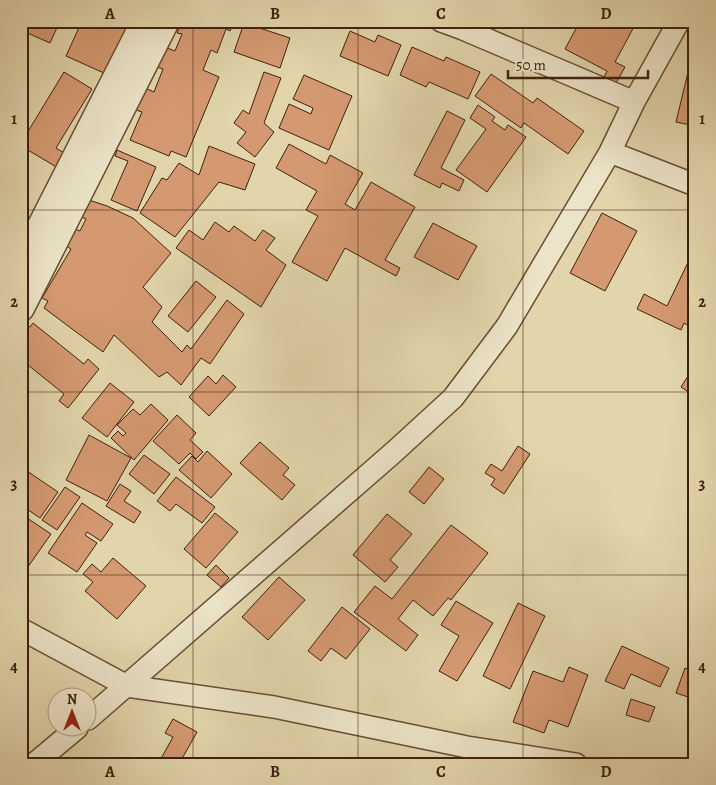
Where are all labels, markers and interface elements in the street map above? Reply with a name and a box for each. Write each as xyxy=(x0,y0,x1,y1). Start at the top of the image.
text: A xyxy=(104,3,116,25)
text: B xyxy=(270,3,280,25)
text: C xyxy=(436,3,446,25)
text: D xyxy=(600,3,612,25)
scale bar xyxy=(508,48,648,80)
text: 50 m xyxy=(516,55,546,75)
text: 1 xyxy=(11,108,17,130)
text: 1 xyxy=(699,108,705,130)
text: 2 xyxy=(10,291,18,313)
text: 2 xyxy=(698,291,706,313)
text: 3 xyxy=(11,473,18,495)
text: 3 xyxy=(699,473,706,495)
text: 4 xyxy=(10,656,18,678)
text: 4 xyxy=(698,656,706,678)
north arrow xyxy=(48,688,98,738)
text: N xyxy=(67,690,77,709)
text: A xyxy=(104,761,116,783)
text: B xyxy=(270,761,280,783)
text: C xyxy=(436,761,446,783)
text: D xyxy=(600,761,612,783)

